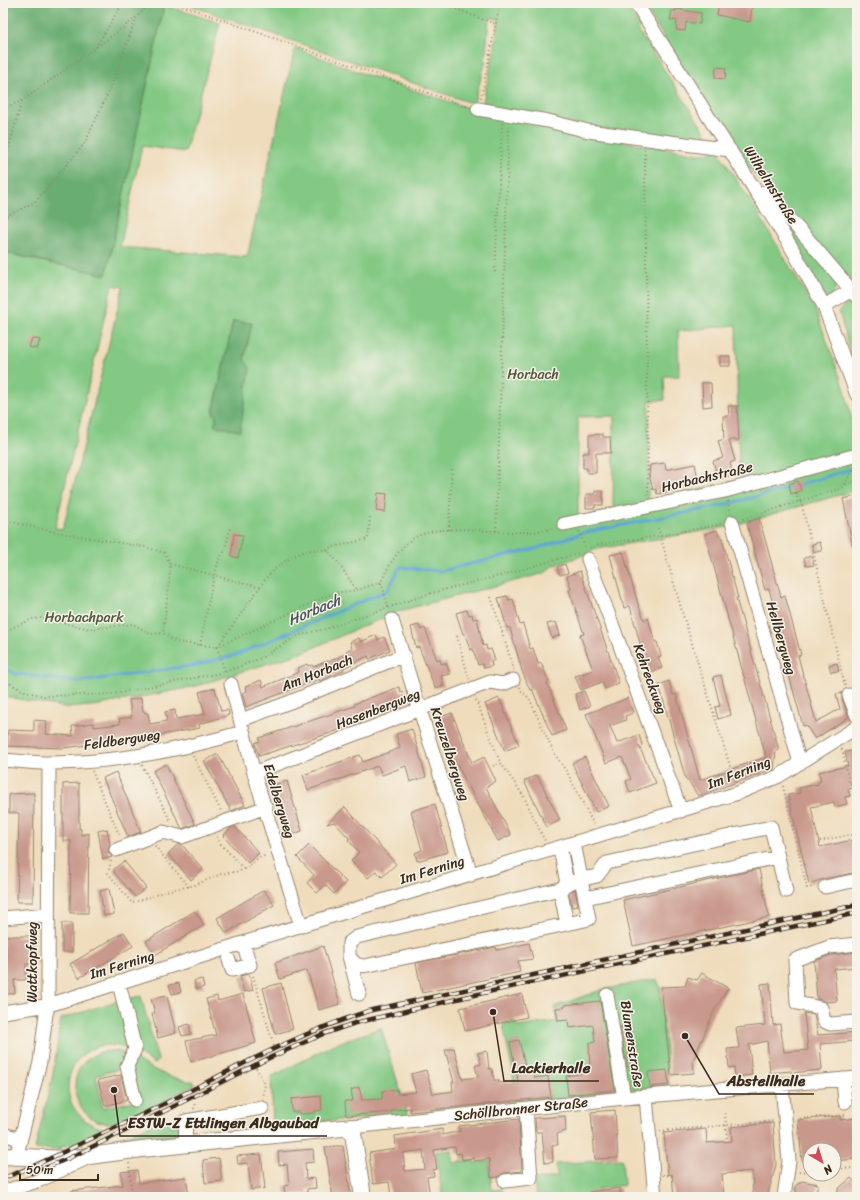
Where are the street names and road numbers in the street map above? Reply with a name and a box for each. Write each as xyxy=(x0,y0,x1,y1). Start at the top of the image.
street label: Wilhelmstraße xyxy=(737,140,805,230)
street label: Horbachstraße xyxy=(659,454,755,500)
street label: Hellbergweg xyxy=(759,598,803,678)
street label: Kehreckweg xyxy=(626,640,674,718)
street label: Am Horbach xyxy=(277,647,357,699)
street label: Hasenbergweg xyxy=(332,681,424,737)
street label: Kreuzelbergweg xyxy=(423,704,477,804)
street label: Feldbergweg xyxy=(82,722,162,758)
street label: Im Ferning xyxy=(703,749,775,797)
street label: Edelbergweg xyxy=(256,760,302,842)
street label: Im Ferning xyxy=(396,848,467,892)
street label: Wattkopfweg xyxy=(20,922,45,1002)
street label: Im Ferning xyxy=(86,943,157,987)
street label: Blumenstraße xyxy=(613,999,651,1089)
street label: Schöllbronner Straße xyxy=(453,1090,589,1128)

